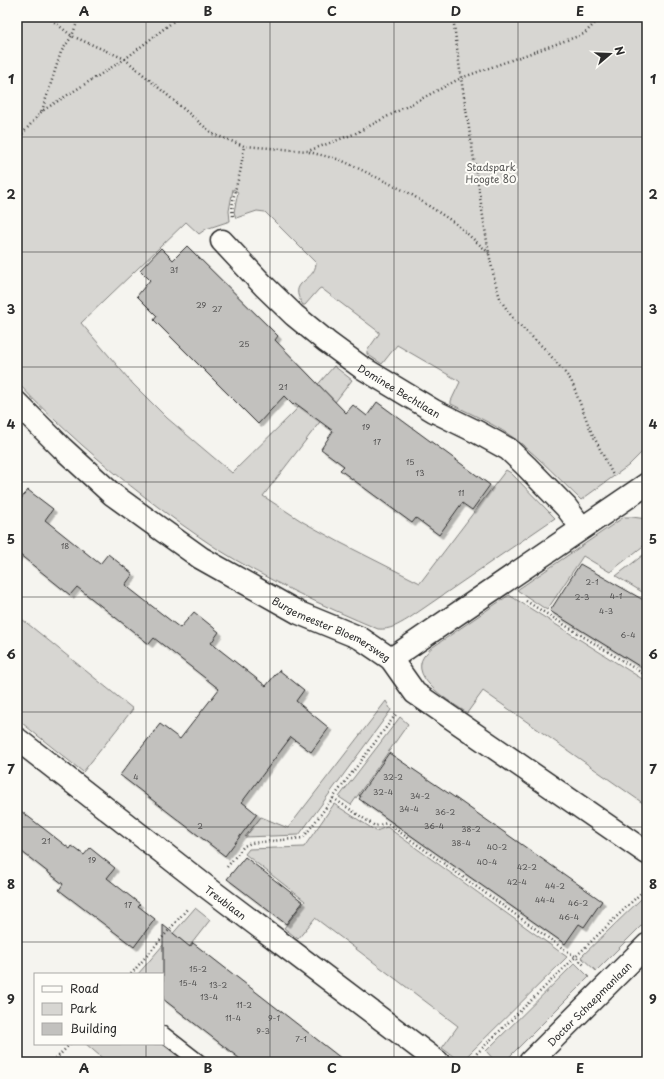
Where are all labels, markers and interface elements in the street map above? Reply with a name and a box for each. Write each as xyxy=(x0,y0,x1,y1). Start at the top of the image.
text: A xyxy=(79,1,89,20)
text: B xyxy=(204,1,213,20)
text: C xyxy=(327,1,337,20)
text: D xyxy=(451,1,461,20)
text: E xyxy=(576,1,584,20)
north arrow xyxy=(590,34,630,74)
text: N xyxy=(610,44,629,58)
text: 1 xyxy=(8,69,14,88)
text: 1 xyxy=(650,69,656,88)
park label: Stadspark Hoogte 80 xyxy=(466,159,516,186)
text: 2 xyxy=(6,184,16,203)
text: 2 xyxy=(648,184,658,203)
house number: 31 xyxy=(170,264,178,276)
text: 3 xyxy=(7,299,16,318)
house number: 29 xyxy=(196,299,206,311)
text: 3 xyxy=(649,299,658,318)
house number: 27 xyxy=(212,303,222,315)
house number: 25 xyxy=(239,338,249,350)
street label: Dominee Bechtlaan xyxy=(355,360,443,421)
house number: 21 xyxy=(278,381,288,393)
text: 4 xyxy=(7,414,16,433)
text: 4 xyxy=(649,414,658,433)
house number: 19 xyxy=(362,421,370,433)
house number: 17 xyxy=(373,436,382,448)
house number: 15 xyxy=(406,456,414,468)
house number: 13 xyxy=(416,467,424,479)
house number: 11 xyxy=(458,487,464,499)
text: 5 xyxy=(7,529,15,548)
text: 5 xyxy=(649,529,657,548)
house number: 18 xyxy=(61,540,69,552)
house number: 2-1 xyxy=(585,576,599,588)
house number: 4-1 xyxy=(610,590,623,602)
house number: 2-3 xyxy=(575,591,589,603)
street label: Burgemeester Bloemersweg xyxy=(270,592,394,664)
house number: 4-3 xyxy=(599,605,613,617)
house number: 6-4 xyxy=(621,629,635,641)
text: 6 xyxy=(6,644,16,663)
text: 6 xyxy=(648,644,658,663)
text: 7 xyxy=(7,759,15,778)
text: 7 xyxy=(649,759,657,778)
house number: 4 xyxy=(133,771,139,783)
house number: 32-2 xyxy=(383,771,403,783)
house number: 32-4 xyxy=(373,786,393,798)
house number: 34-2 xyxy=(410,790,430,802)
house number: 34-4 xyxy=(399,803,419,815)
house number: 36-2 xyxy=(435,806,455,818)
house number: 2 xyxy=(197,820,203,832)
house number: 36-4 xyxy=(424,820,444,832)
house number: 38-2 xyxy=(461,823,481,835)
house number: 21 xyxy=(41,835,51,847)
house number: 38-4 xyxy=(451,837,471,849)
house number: 40-2 xyxy=(487,841,508,853)
house number: 19 xyxy=(88,854,96,866)
house number: 40-4 xyxy=(477,856,497,868)
house number: 42-2 xyxy=(517,861,537,873)
text: 8 xyxy=(7,874,15,893)
text: 8 xyxy=(649,874,657,893)
house number: 42-4 xyxy=(507,876,527,888)
house number: 44-2 xyxy=(545,880,565,892)
street label: Treublaan xyxy=(202,881,250,922)
house number: 44-4 xyxy=(535,894,555,906)
house number: 46-2 xyxy=(568,897,588,909)
house number: 17 xyxy=(124,899,133,911)
house number: 46-4 xyxy=(559,911,579,923)
street label: Doctor Schaepmanlaan xyxy=(543,958,634,1049)
house number: 15-2 xyxy=(189,963,207,975)
legend xyxy=(34,973,164,1045)
house number: 15-4 xyxy=(179,977,197,989)
text: Road xyxy=(70,979,99,997)
house number: 13-2 xyxy=(209,979,227,991)
text: 9 xyxy=(7,989,15,1008)
text: 9 xyxy=(649,989,657,1008)
house number: 13-4 xyxy=(200,991,218,1003)
text: Park xyxy=(70,999,97,1017)
house number: 11-2 xyxy=(236,999,252,1011)
house number: 11-4 xyxy=(225,1012,241,1024)
house number: 9-1 xyxy=(268,1012,280,1024)
text: Building xyxy=(70,1019,117,1037)
house number: 9-3 xyxy=(256,1025,270,1037)
house number: 7-1 xyxy=(295,1033,307,1045)
text: A xyxy=(79,1058,89,1077)
text: B xyxy=(204,1058,213,1077)
text: C xyxy=(327,1058,337,1077)
text: D xyxy=(451,1058,461,1077)
text: E xyxy=(576,1058,584,1077)

